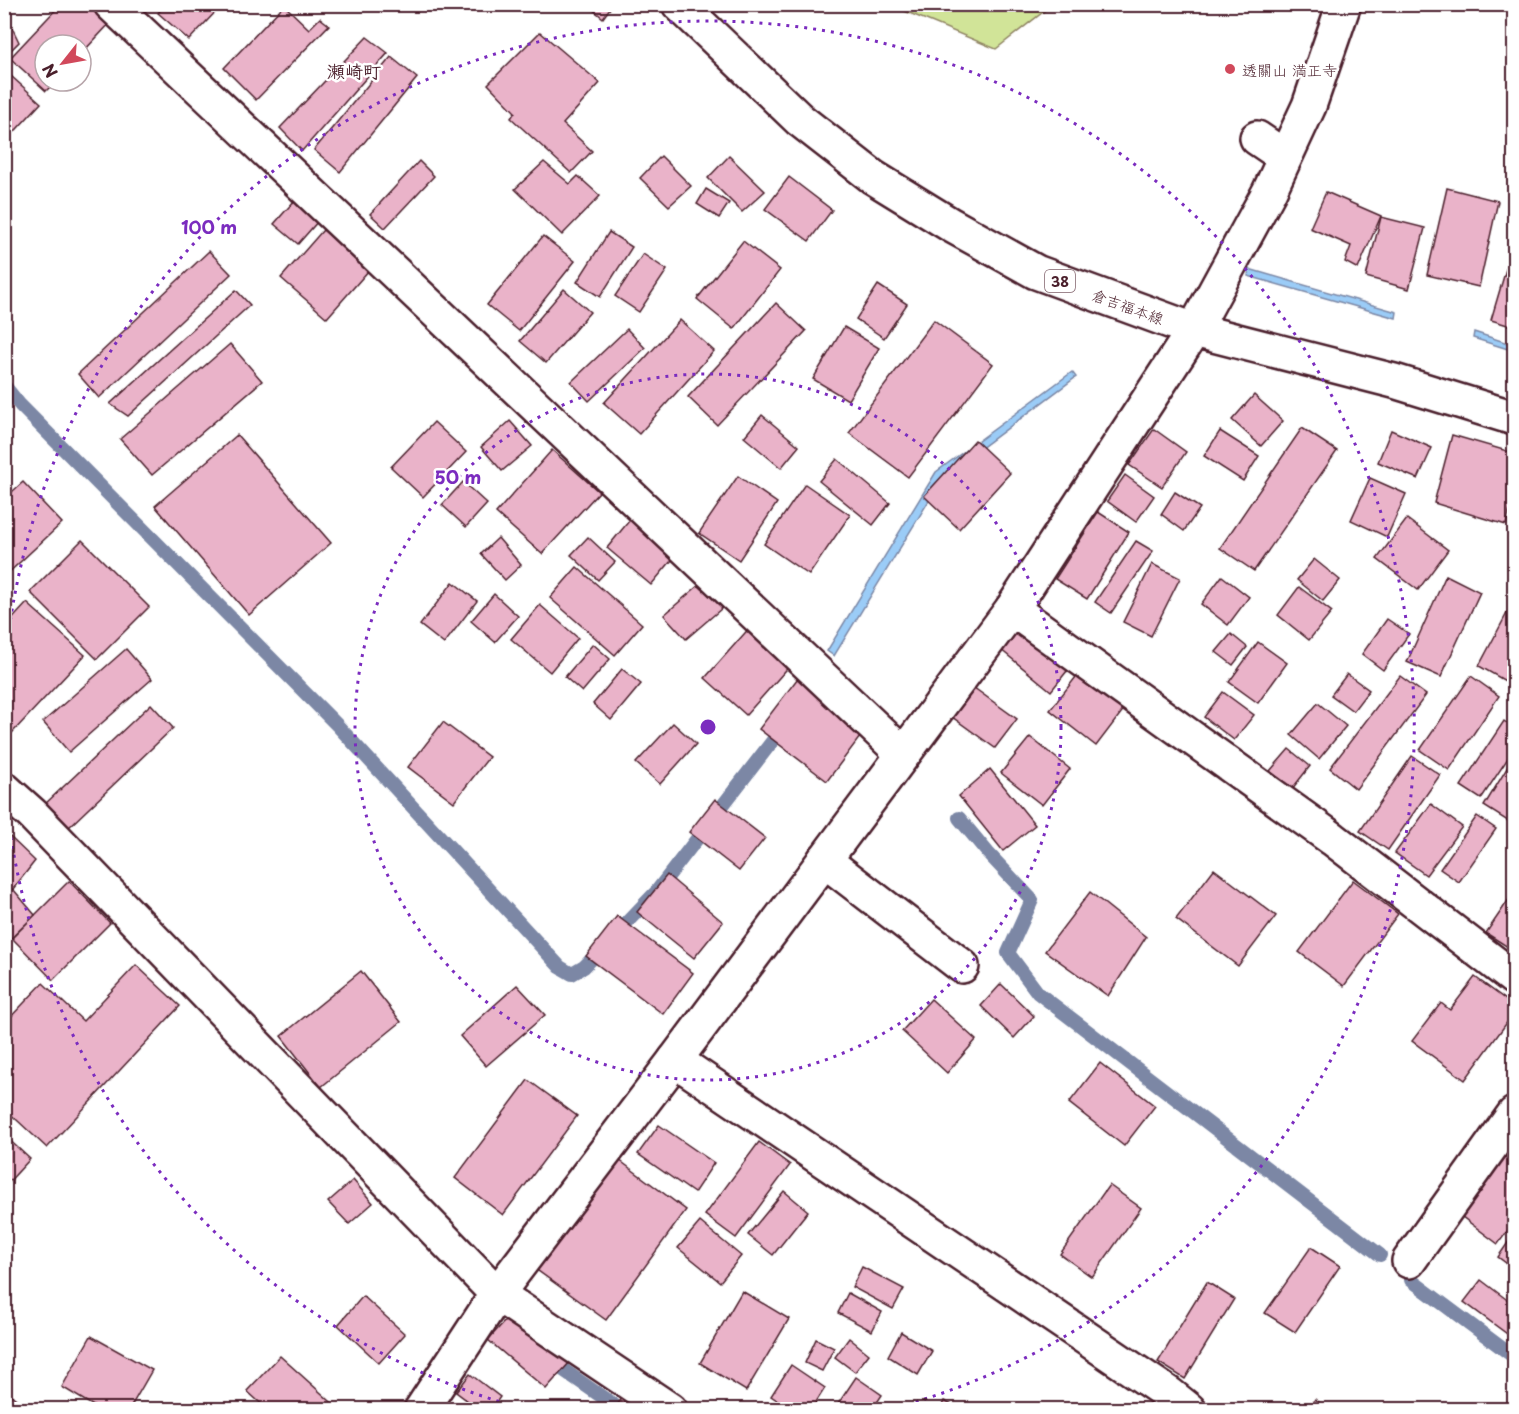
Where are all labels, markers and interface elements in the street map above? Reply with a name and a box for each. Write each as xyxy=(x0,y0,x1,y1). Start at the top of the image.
north arrow xyxy=(33,33,93,93)
district label: 瀬崎町 xyxy=(327,57,381,84)
place label: 透關山 満正寺 xyxy=(1242,58,1337,81)
text: N xyxy=(36,60,63,83)
marker: 透關山 満正寺 xyxy=(1223,62,1237,76)
text: 100 m xyxy=(181,213,237,240)
road number: 38 xyxy=(1045,270,1075,292)
street label: 倉吉福本線 xyxy=(1089,282,1167,330)
text: 50 m xyxy=(435,463,481,490)
centre of rings xyxy=(698,717,718,737)

